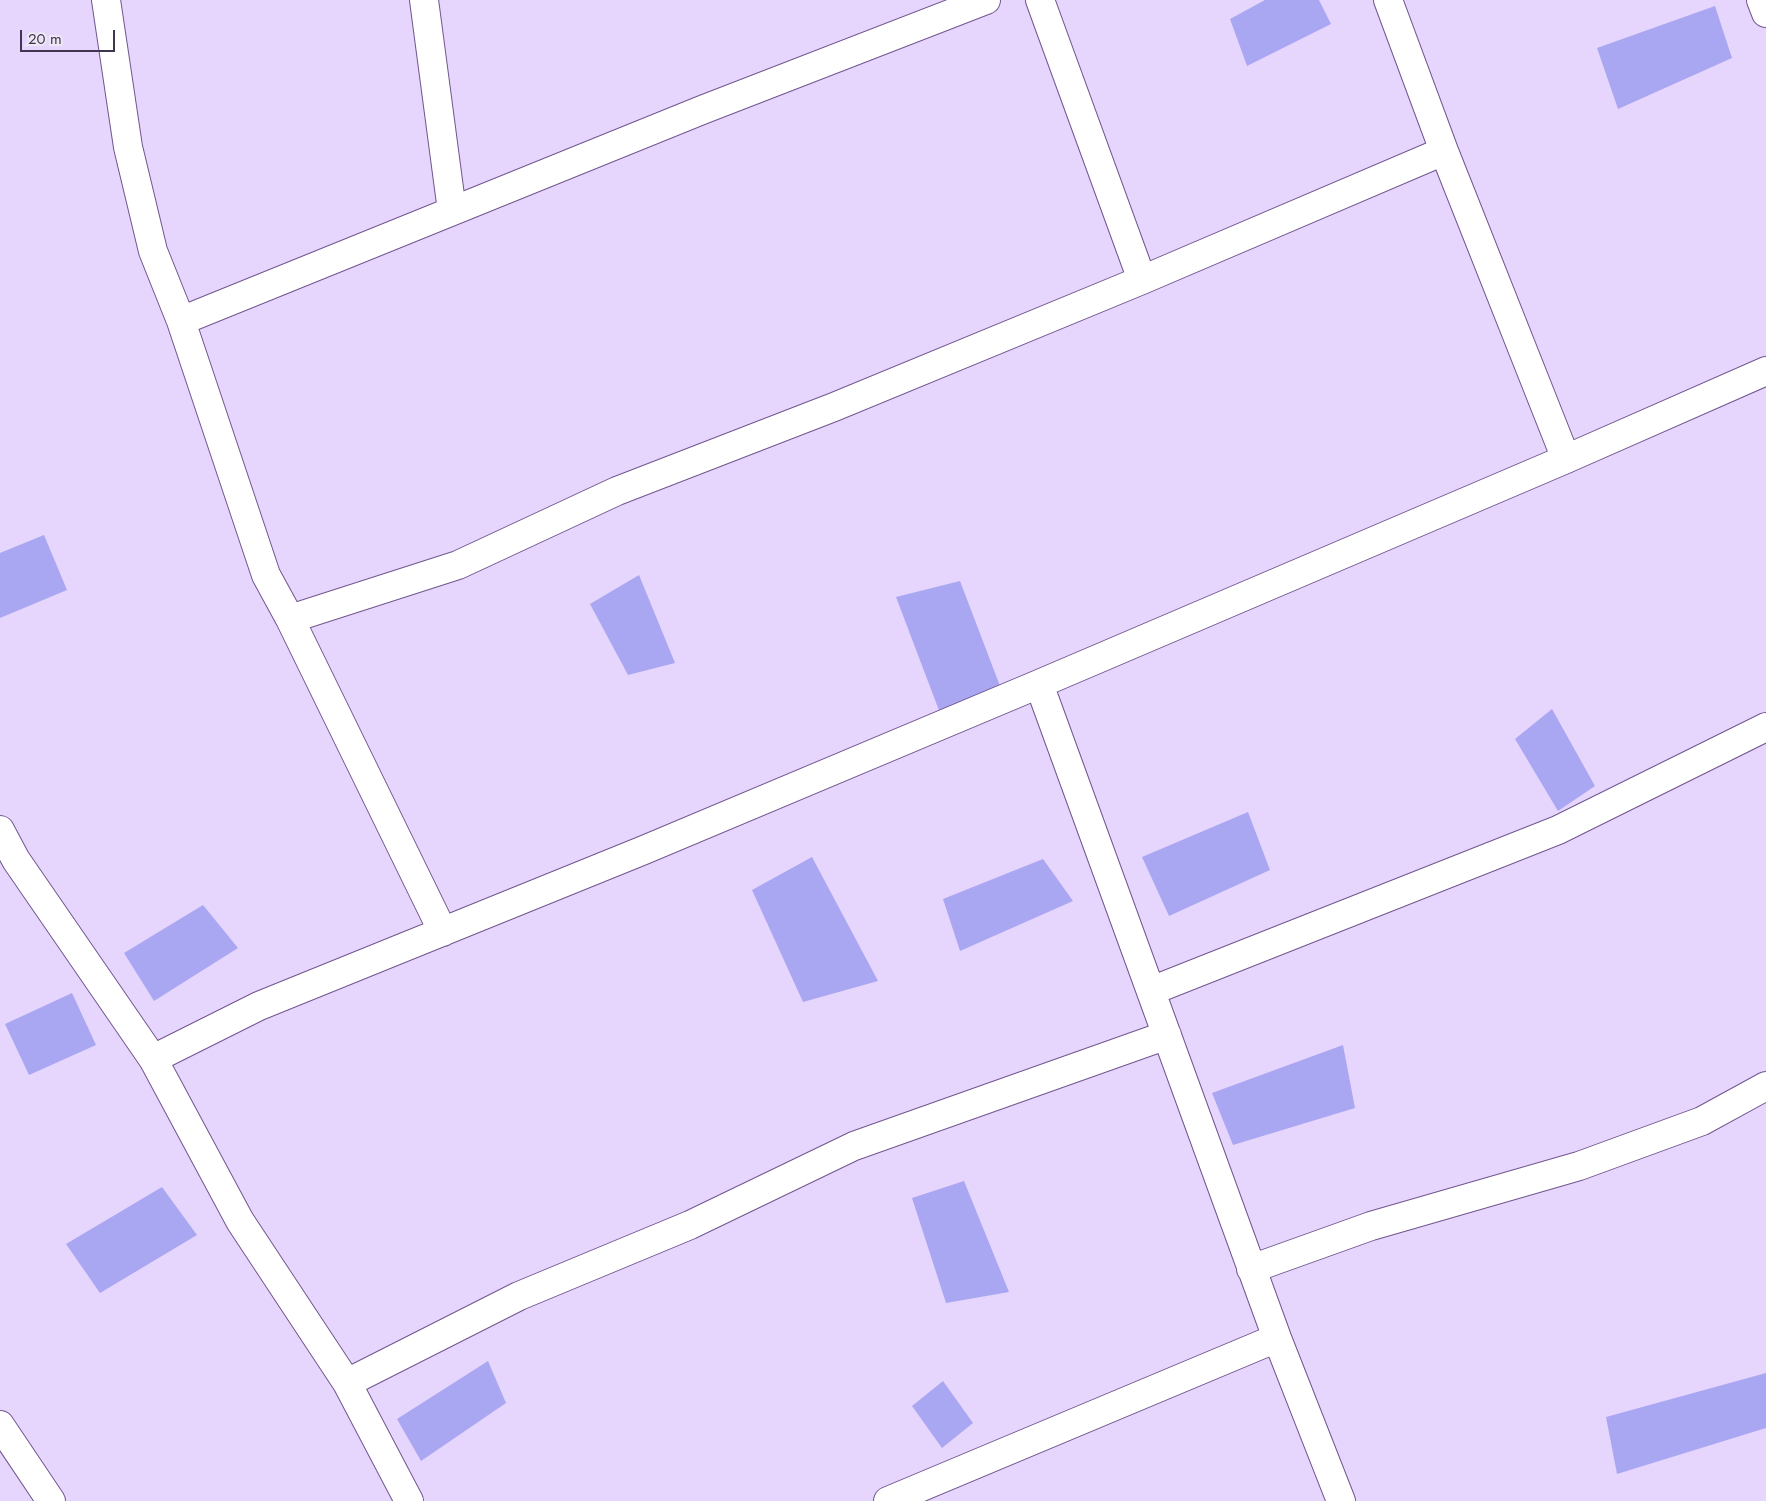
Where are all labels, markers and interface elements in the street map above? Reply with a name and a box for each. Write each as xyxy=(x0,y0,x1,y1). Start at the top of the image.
scale bar xyxy=(22,20,118,52)
text: 20 m xyxy=(28,28,62,50)

